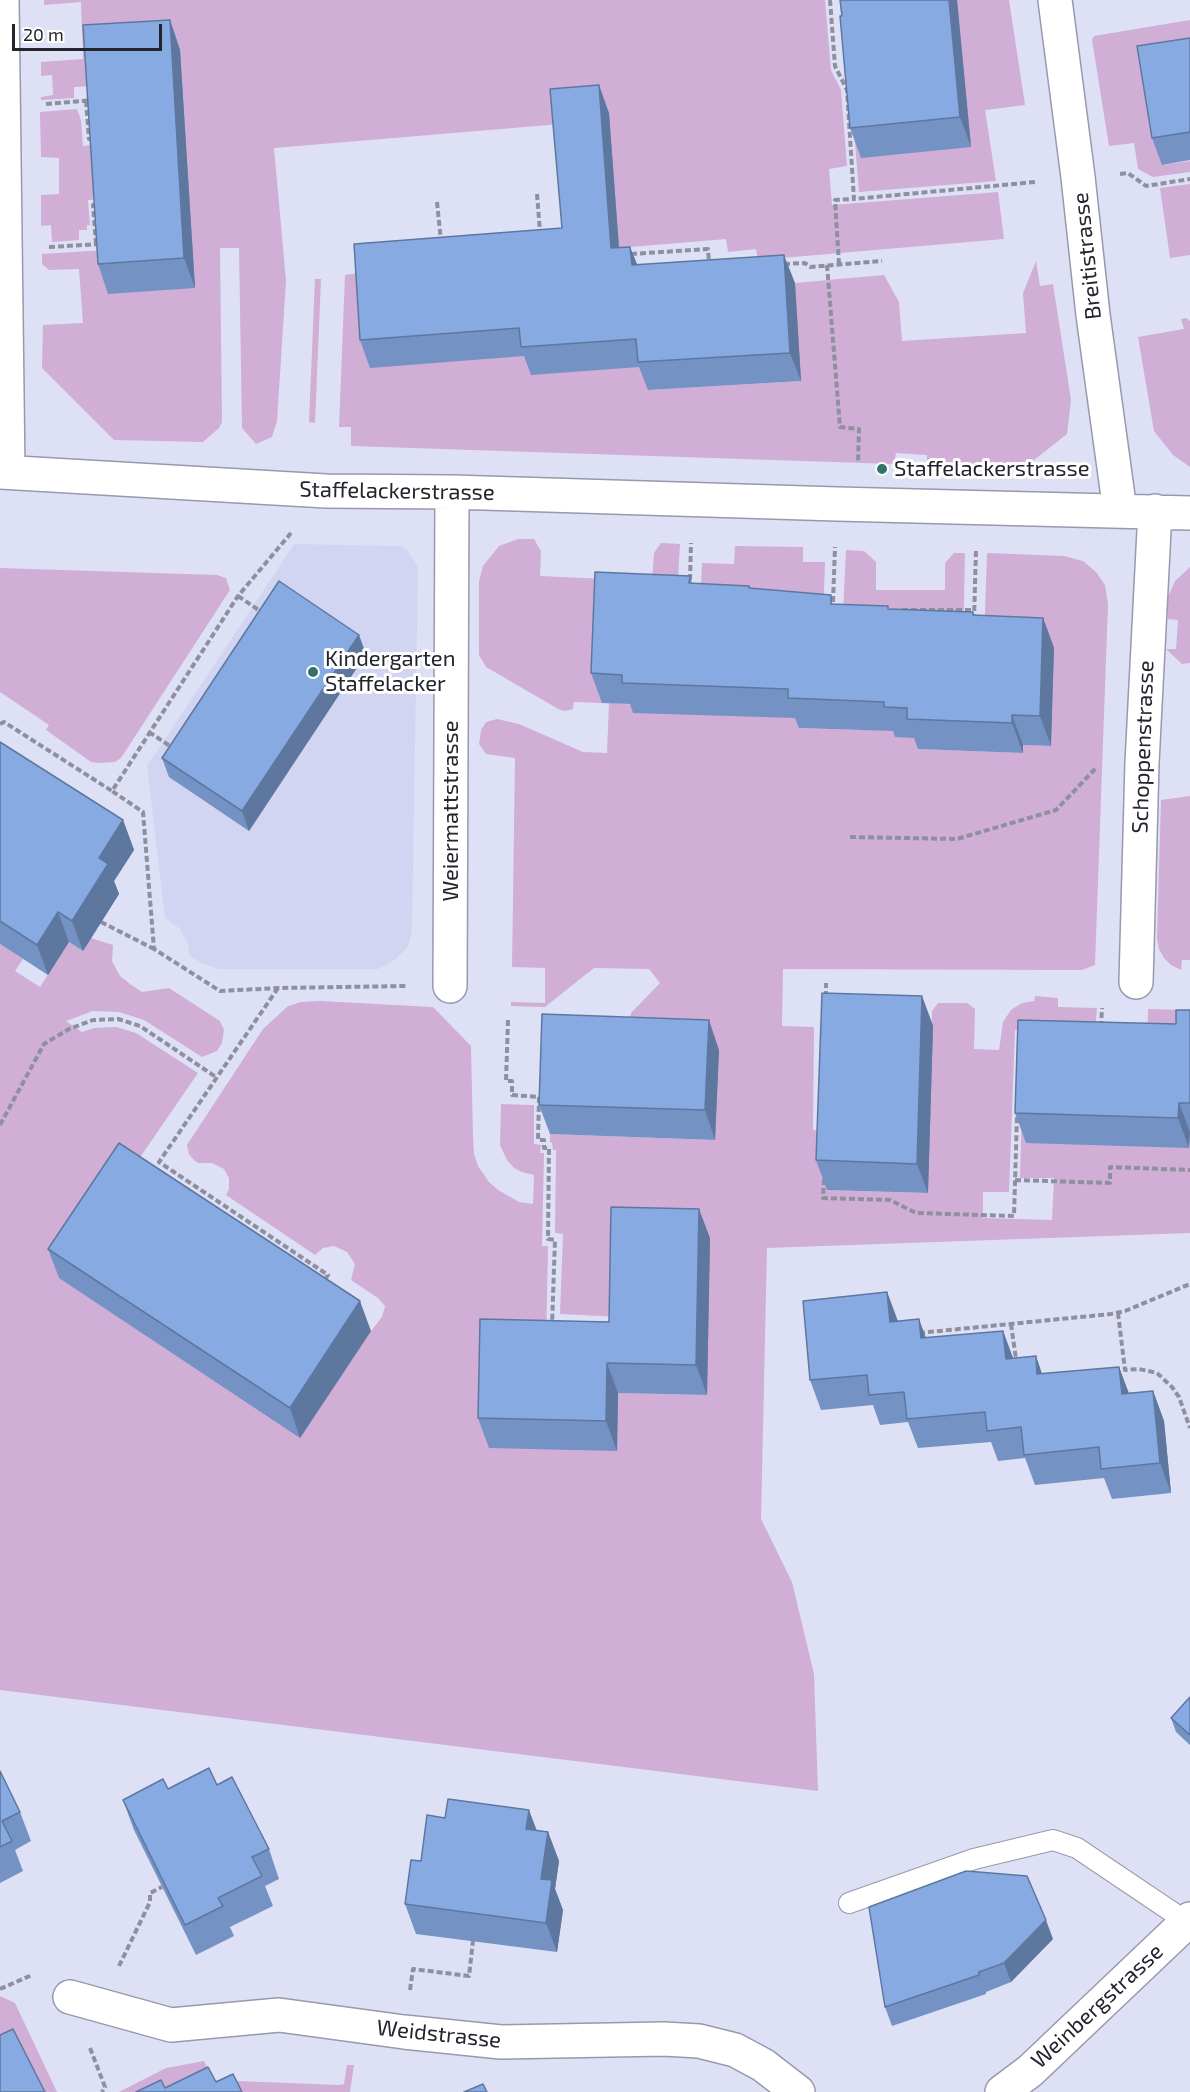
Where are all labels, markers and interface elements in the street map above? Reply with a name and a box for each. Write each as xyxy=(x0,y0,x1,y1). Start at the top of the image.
scale bar xyxy=(15,12,165,50)
text: 20 m xyxy=(23,23,64,45)
street label: Breitistrasse xyxy=(1067,191,1107,321)
place label: Staffelackerstrasse xyxy=(894,456,1089,482)
marker: Staffelackerstrasse xyxy=(875,462,889,476)
street label: Staffelackerstrasse xyxy=(299,476,495,506)
place label: Kindergarten Staffelacker xyxy=(325,646,455,698)
street label: Schoppenstrasse xyxy=(1127,660,1159,834)
marker: Kindergarten Staffelacker xyxy=(306,665,320,679)
street label: Weiermattstrasse xyxy=(438,720,464,902)
street label: Weinbergstrasse xyxy=(1026,1938,1168,2074)
street label: Weidstrasse xyxy=(375,2014,503,2054)

